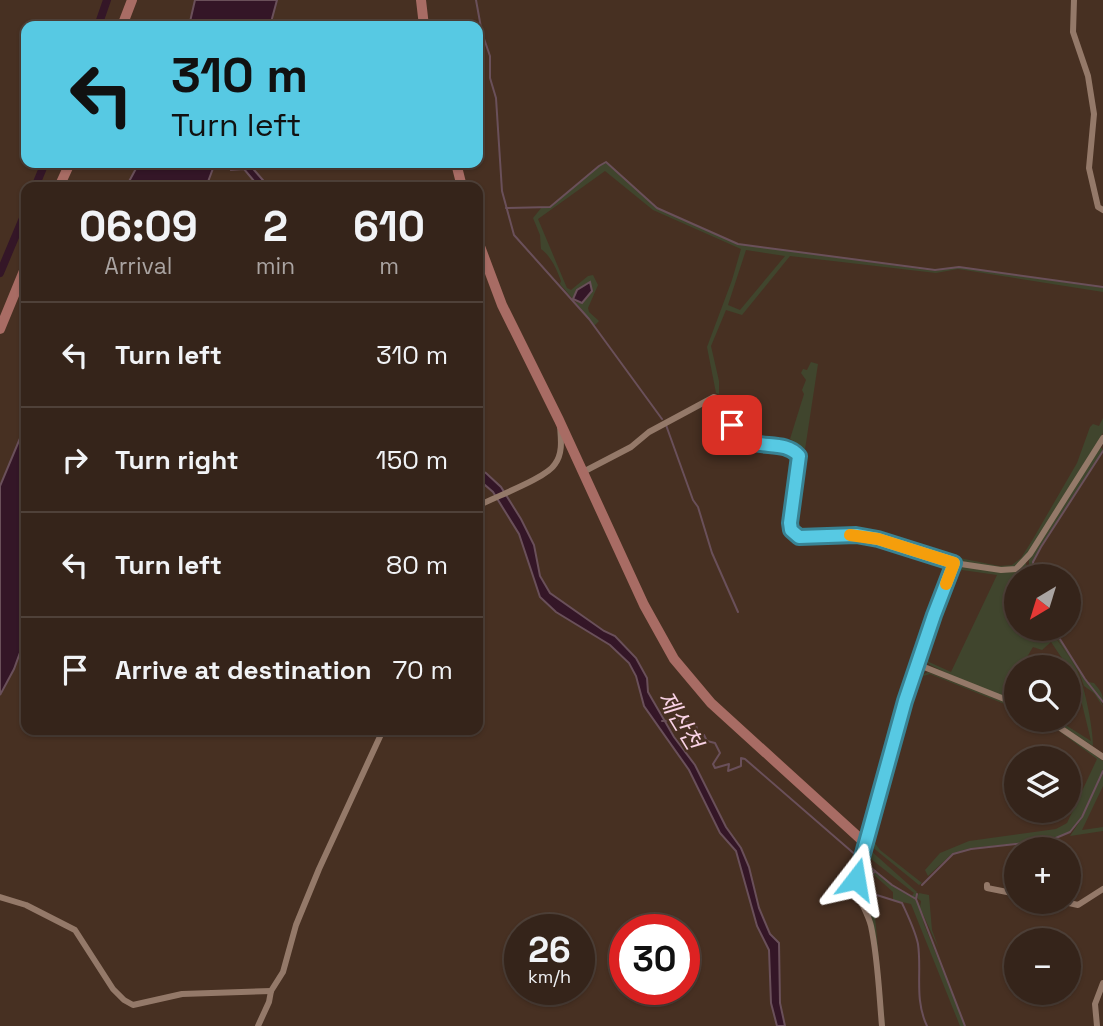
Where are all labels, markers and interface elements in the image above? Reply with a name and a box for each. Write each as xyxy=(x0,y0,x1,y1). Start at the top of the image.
text: 310 m xyxy=(171,44,308,106)
icon: left xyxy=(56,49,147,140)
text: Turn left xyxy=(171,105,301,145)
text: 06:09 xyxy=(79,200,198,253)
text: 2 xyxy=(263,200,288,253)
text: 610 xyxy=(353,200,425,253)
text: Arrival xyxy=(104,251,173,281)
text: min xyxy=(256,251,295,281)
text: m xyxy=(379,251,399,281)
icon: left xyxy=(56,336,94,374)
text: Turn left xyxy=(115,338,222,372)
text: 310 m xyxy=(376,338,448,372)
pin xyxy=(702,395,762,455)
icon: arrive xyxy=(713,406,751,444)
icon: right xyxy=(56,441,94,479)
text: Turn right xyxy=(115,443,239,477)
text: 150 m xyxy=(376,443,448,477)
icon: left xyxy=(56,546,94,584)
text: Turn left xyxy=(115,548,222,582)
text: 80 m xyxy=(386,548,448,582)
north arrow xyxy=(1004,564,1082,640)
map controls xyxy=(1004,564,1081,1005)
icon: arrive xyxy=(56,651,94,689)
text: Arrive at destination xyxy=(115,653,372,687)
text: 70 m xyxy=(393,653,453,687)
button: search xyxy=(1004,655,1081,732)
water label: 제산천 xyxy=(651,685,711,757)
button: layers xyxy=(1004,746,1081,823)
button: + xyxy=(1004,837,1081,914)
position arrow xyxy=(819,842,893,916)
speed limit sign: 30 xyxy=(609,914,700,1005)
text: 26 xyxy=(528,928,571,972)
button: − xyxy=(1004,928,1081,1005)
text: km/h xyxy=(528,965,571,988)

